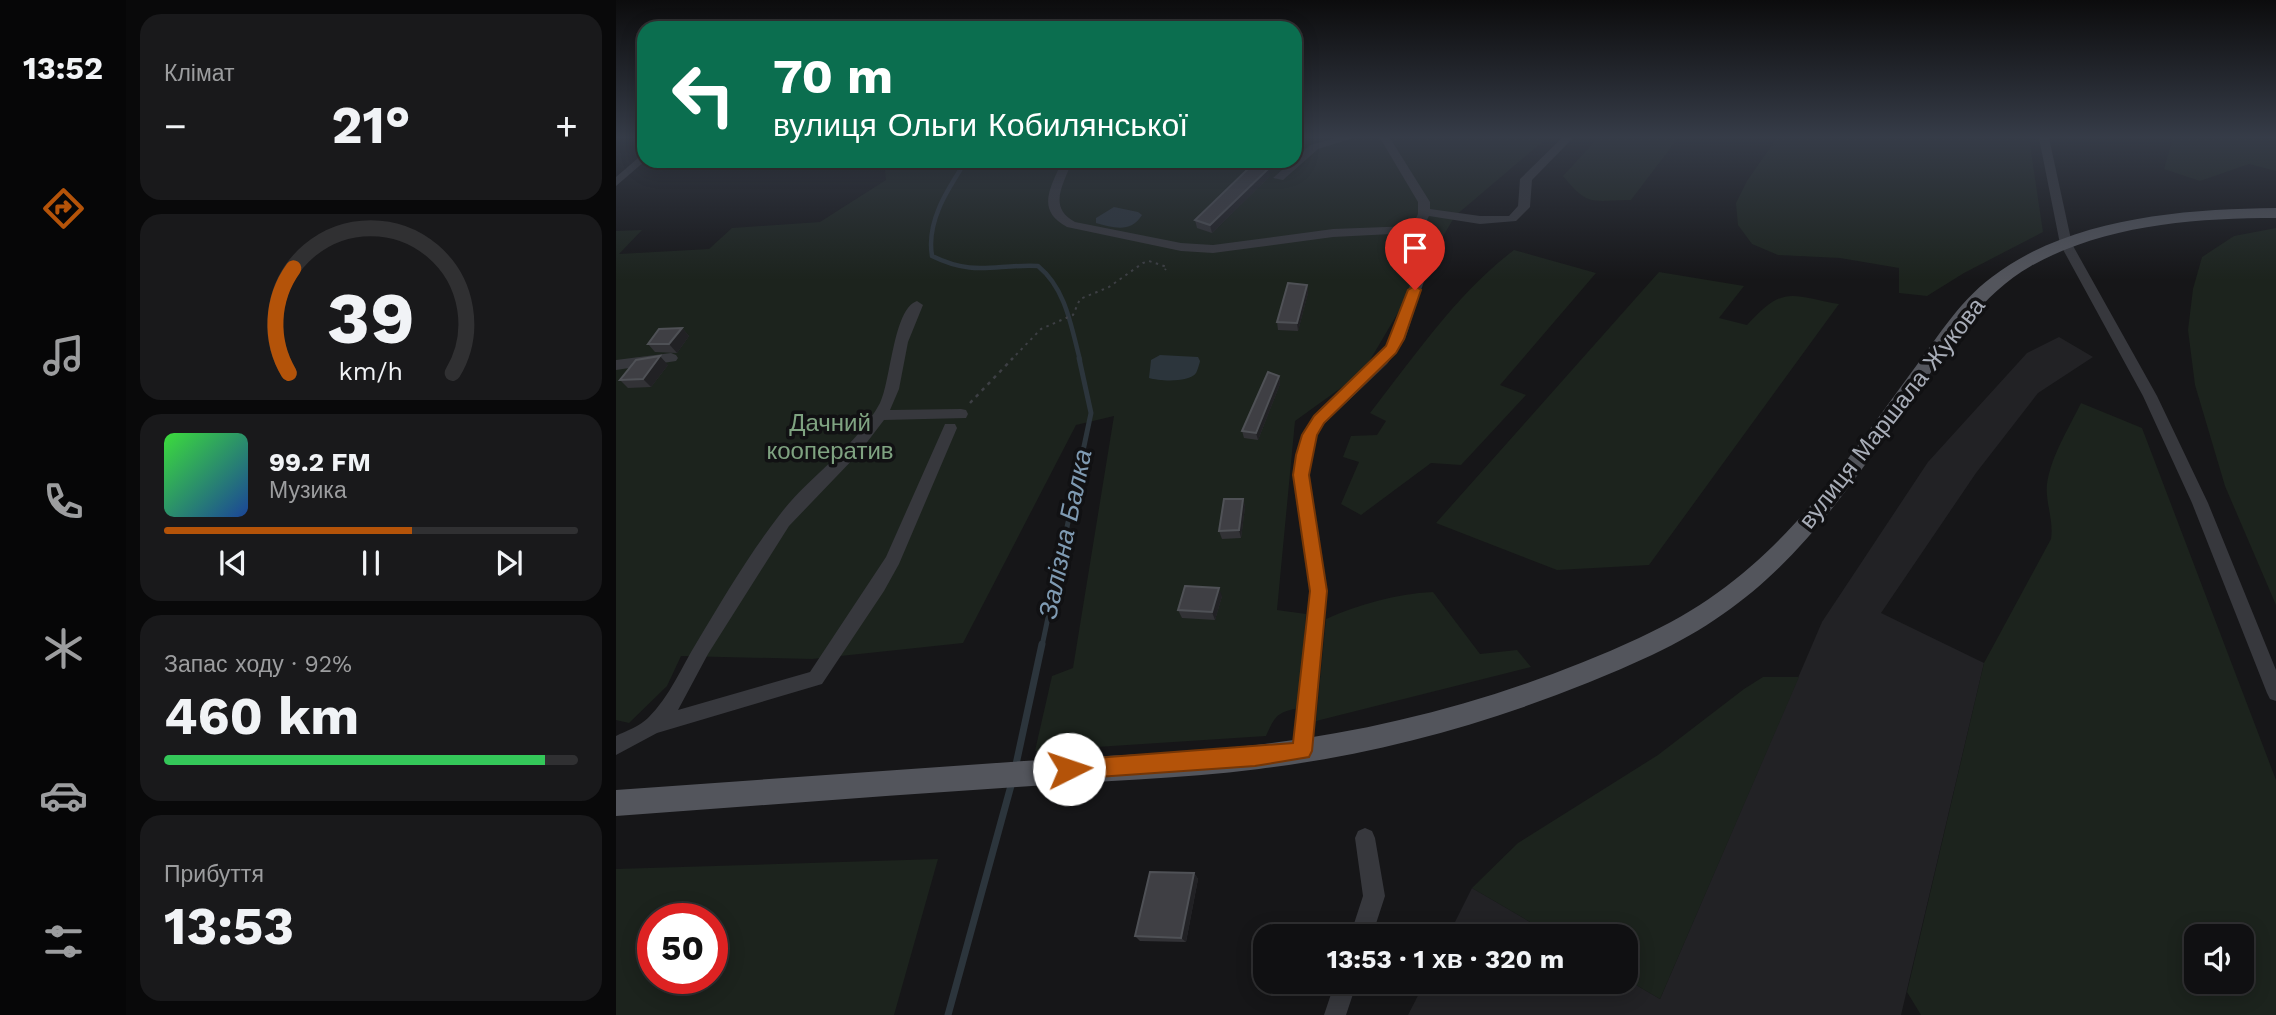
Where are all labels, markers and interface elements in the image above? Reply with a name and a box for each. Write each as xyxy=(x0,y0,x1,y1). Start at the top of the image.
text: 70 m xyxy=(773,47,893,105)
text: 13:52 xyxy=(23,49,103,87)
icon: left xyxy=(658,49,749,140)
text: Клімат xyxy=(164,60,235,87)
text: 21° xyxy=(331,95,411,156)
text: − xyxy=(164,104,187,148)
text: + xyxy=(555,104,578,148)
text: вулиця Ольги Кобилянської xyxy=(773,106,1188,144)
icon: directions xyxy=(39,184,88,233)
pin xyxy=(1385,218,1445,290)
icon: arrive xyxy=(1396,229,1434,267)
text: 39 xyxy=(327,276,415,362)
street label: вулиця Маршала Жукова xyxy=(1793,292,1991,534)
icon: music xyxy=(39,331,88,380)
text: km/h xyxy=(339,357,403,386)
park label: Дачний кооператив xyxy=(766,409,894,465)
water label: Залізна Балка xyxy=(1032,446,1098,622)
text: 99.2 FM xyxy=(269,447,371,477)
icon: phone xyxy=(39,477,88,526)
text: Музика xyxy=(269,477,347,504)
icon: previous xyxy=(214,544,252,582)
icon: pause xyxy=(352,544,390,582)
icon: next xyxy=(490,544,528,582)
icon: climate xyxy=(39,624,88,673)
text: Запас ходу · 92% xyxy=(164,651,352,678)
text: 460 km xyxy=(164,686,359,747)
position arrow xyxy=(1032,732,1106,806)
icon: car xyxy=(39,771,88,820)
text: Прибуття xyxy=(164,861,264,888)
text: 13:53 xyxy=(164,896,294,957)
speed limit sign: 50 xyxy=(637,903,728,994)
icon: filters xyxy=(39,917,88,966)
map controls xyxy=(2184,924,2254,994)
button: sound xyxy=(2184,924,2254,994)
text: 13:53 · 1 хв · 320 m xyxy=(1327,944,1564,974)

